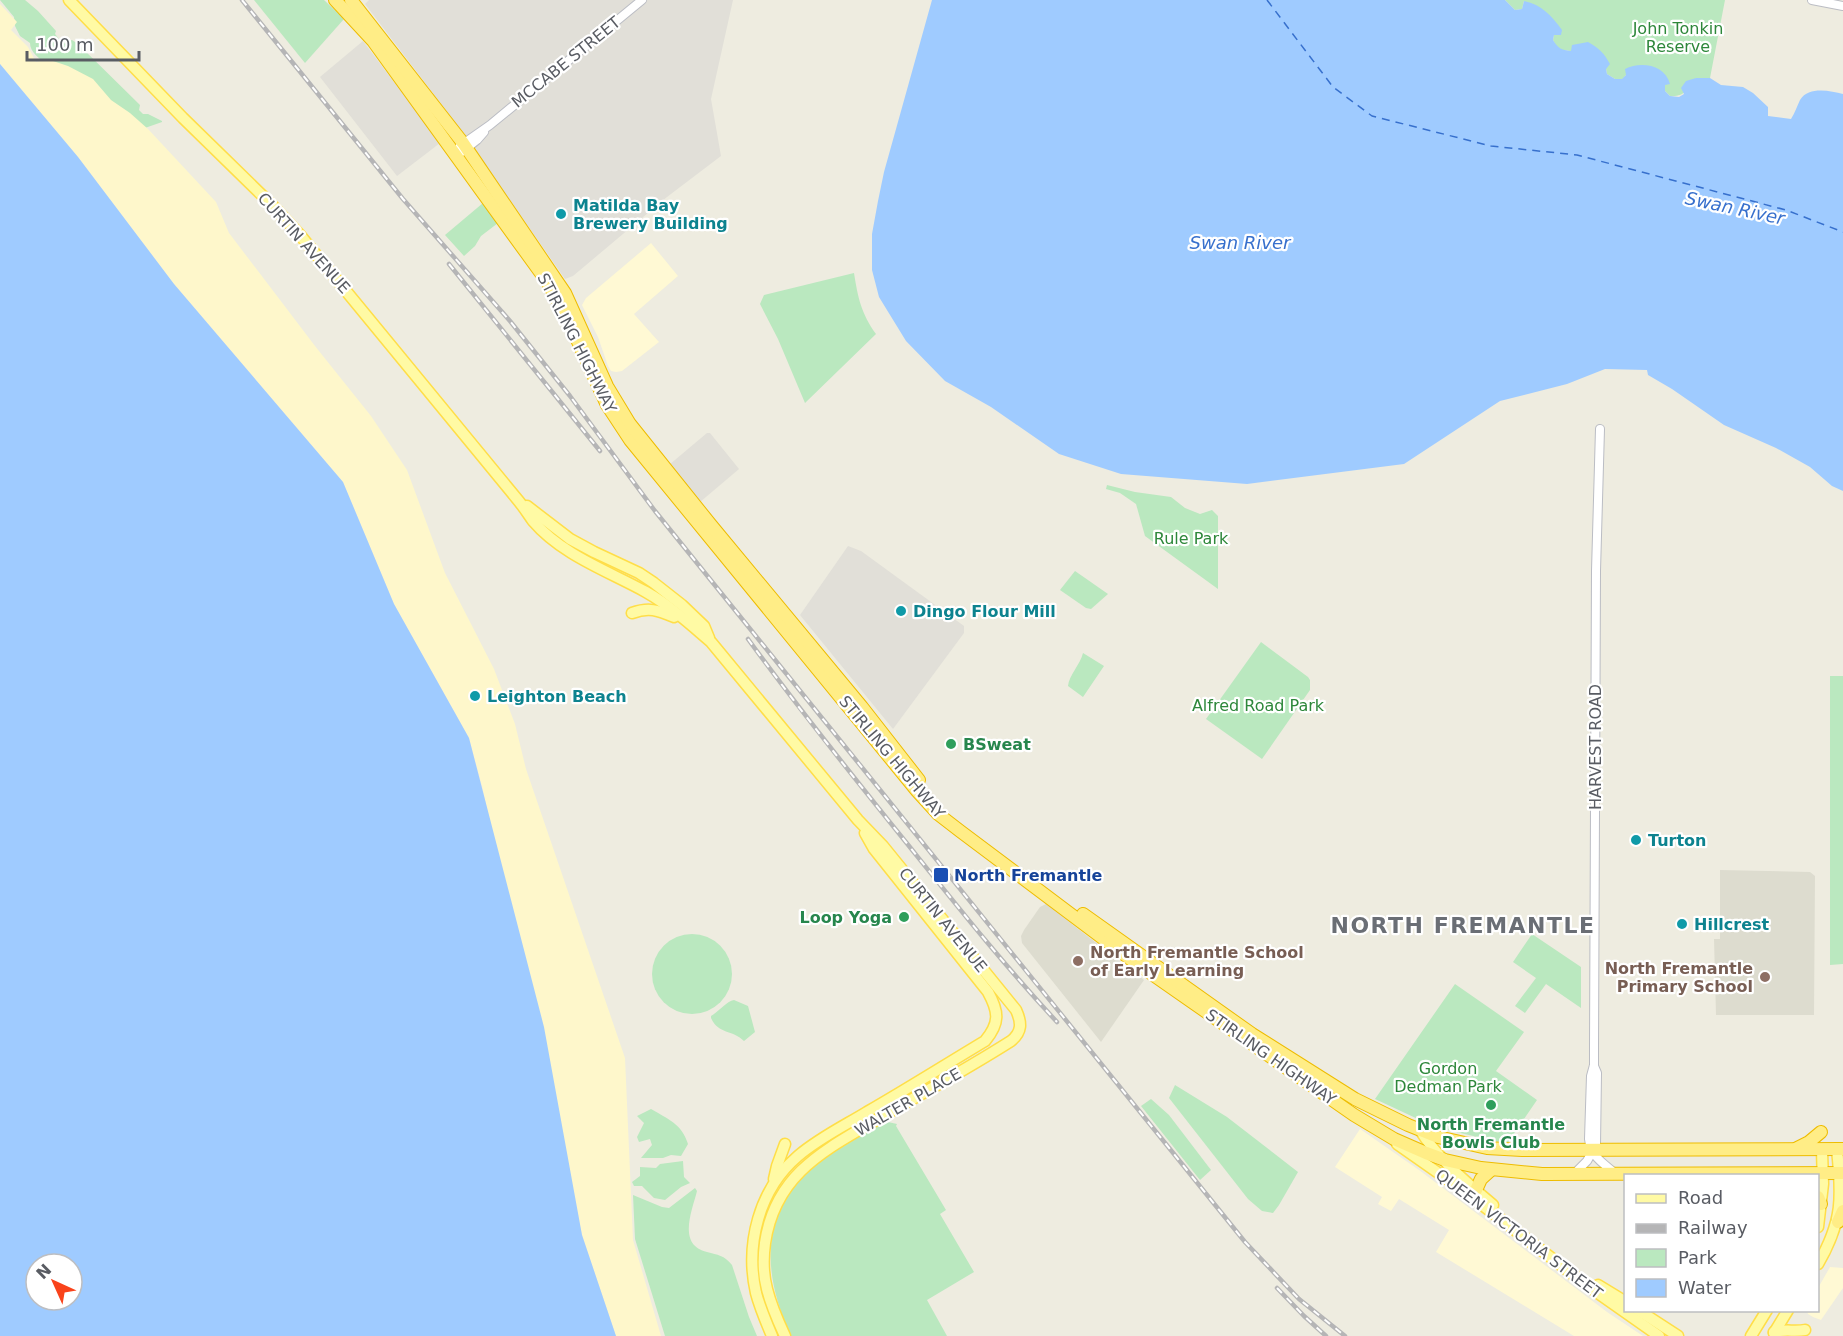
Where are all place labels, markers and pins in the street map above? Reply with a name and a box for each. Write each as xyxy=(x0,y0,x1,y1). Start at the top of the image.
place label: Matilda Bay Brewery Building xyxy=(573,196,728,233)
marker: Matilda Bay Brewery Building xyxy=(554,207,568,221)
place label: Dingo Flour Mill xyxy=(913,602,1056,621)
marker: Dingo Flour Mill xyxy=(894,604,908,618)
place label: Leighton Beach xyxy=(487,687,627,706)
marker: Leighton Beach xyxy=(468,689,482,703)
place label: BSweat xyxy=(963,735,1031,754)
marker: BSweat xyxy=(944,737,958,751)
place label: Turton xyxy=(1648,831,1706,850)
marker: Turton xyxy=(1629,833,1643,847)
marker: North Fremantle xyxy=(932,866,950,884)
place label: North Fremantle xyxy=(954,866,1103,885)
place label: Loop Yoga xyxy=(799,908,892,927)
marker: Loop Yoga xyxy=(897,910,911,924)
place label: Hillcrest xyxy=(1694,915,1770,934)
marker: Hillcrest xyxy=(1675,917,1689,931)
place label: North Fremantle School of Early Learning xyxy=(1090,943,1304,980)
marker: North Fremantle School of Early Learning xyxy=(1071,954,1085,968)
place label: North Fremantle Primary School xyxy=(1605,959,1753,996)
marker: North Fremantle Primary School xyxy=(1758,970,1772,984)
marker: North Fremantle Bowls Club xyxy=(1484,1098,1498,1112)
place label: North Fremantle Bowls Club xyxy=(1417,1115,1565,1152)

